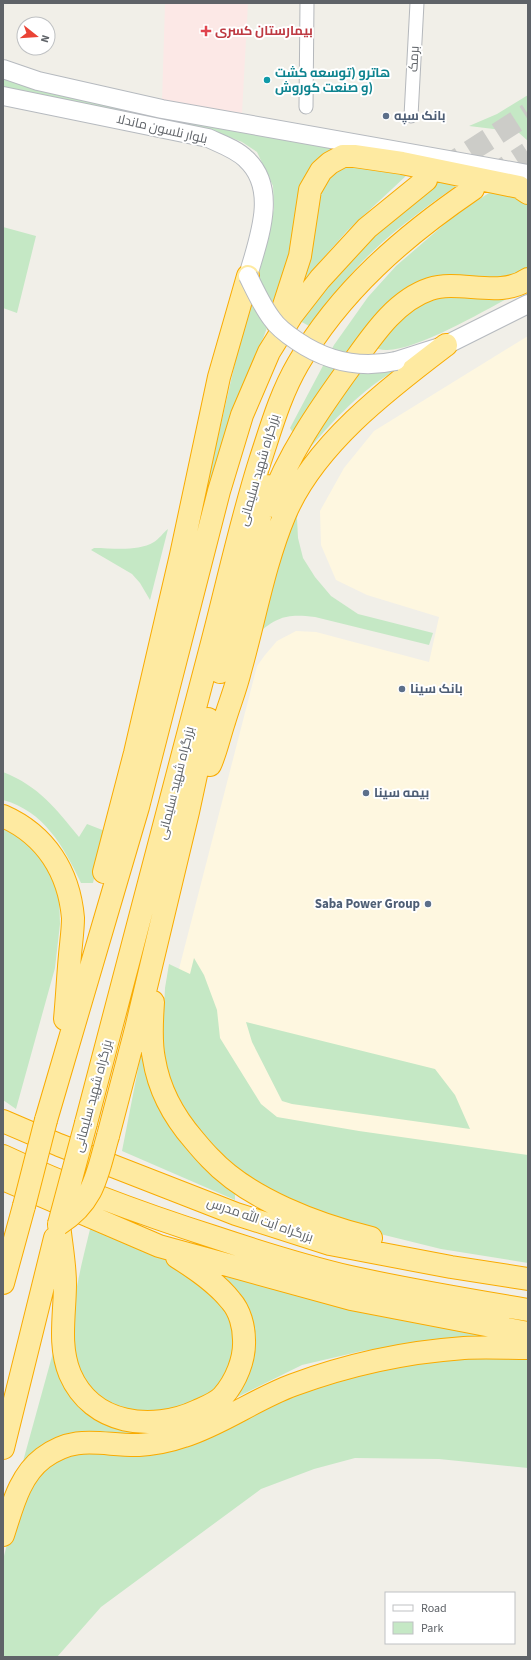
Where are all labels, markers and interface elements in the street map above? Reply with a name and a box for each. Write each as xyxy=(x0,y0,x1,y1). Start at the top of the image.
north arrow xyxy=(16,16,56,56)
place label: بیمارستان کسری xyxy=(215,22,313,40)
marker: بیمارستان کسری xyxy=(200,25,212,37)
text: N xyxy=(37,33,53,44)
street label: برمک xyxy=(404,45,424,73)
place label: هاترو (توسعه کشت و صنعت کوروش) xyxy=(275,64,390,97)
marker: هاترو (توسعه کشت و صنعت کوروش) xyxy=(262,75,272,85)
place label: بانک سپه xyxy=(394,107,446,125)
street label: بلوار نلسون ماندلا xyxy=(115,110,209,148)
marker: بانک سپه xyxy=(381,111,391,121)
street label: بزرگراه شهید سلیمانی xyxy=(234,412,284,528)
place label: بانک سینا xyxy=(410,680,463,698)
marker: بانک سینا xyxy=(397,684,407,694)
street label: بزرگراه شهید سلیمانی xyxy=(153,725,199,841)
place label: بیمه سینا xyxy=(374,784,429,802)
marker: بیمه سینا xyxy=(361,788,371,798)
place label: Saba Power Group xyxy=(315,895,420,913)
marker: Saba Power Group xyxy=(423,899,433,909)
street label: بزرگراه شهید سلیمانی xyxy=(69,1038,117,1154)
street label: بزرگراه آیت الله مدرس xyxy=(204,1193,316,1247)
legend xyxy=(385,1592,515,1644)
text: Road xyxy=(421,1600,447,1617)
text: Park xyxy=(421,1620,443,1637)

